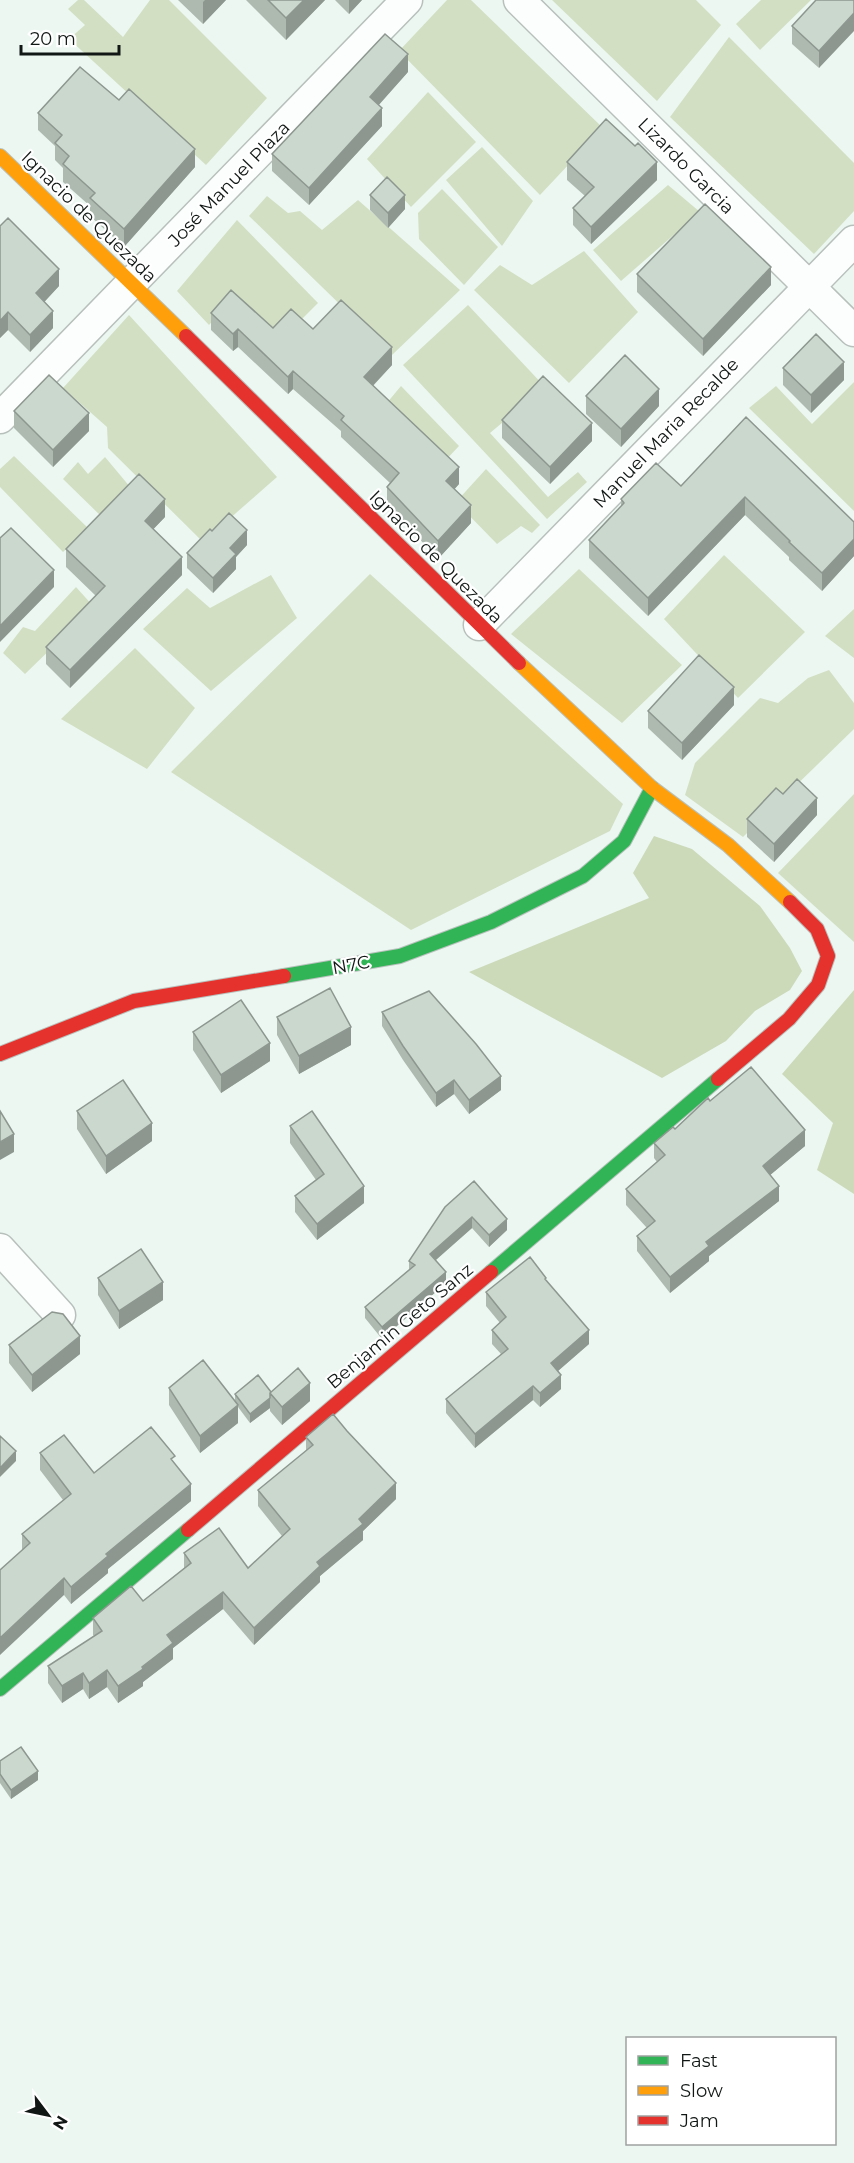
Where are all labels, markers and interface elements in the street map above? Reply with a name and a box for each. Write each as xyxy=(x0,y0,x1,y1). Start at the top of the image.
scale bar xyxy=(21,18,118,56)
text: 20 m xyxy=(30,28,76,50)
street label: Lizardo Garcia xyxy=(633,113,739,219)
street label: José Manuel Plaza xyxy=(163,117,294,252)
street label: Ignacio de Quezada xyxy=(17,147,161,287)
street label: Manuel Maria Recalde xyxy=(589,353,744,513)
street label: Ignacio de Quezada xyxy=(365,486,507,628)
street label: N7C xyxy=(331,951,372,979)
street label: Benjamin Geto Sanz xyxy=(323,1258,477,1394)
legend xyxy=(626,2037,836,2145)
text: Fast xyxy=(680,2050,718,2072)
text: Slow xyxy=(680,2080,723,2102)
north arrow xyxy=(18,2085,78,2145)
text: Jam xyxy=(679,2110,719,2132)
text: N xyxy=(49,2112,72,2133)

